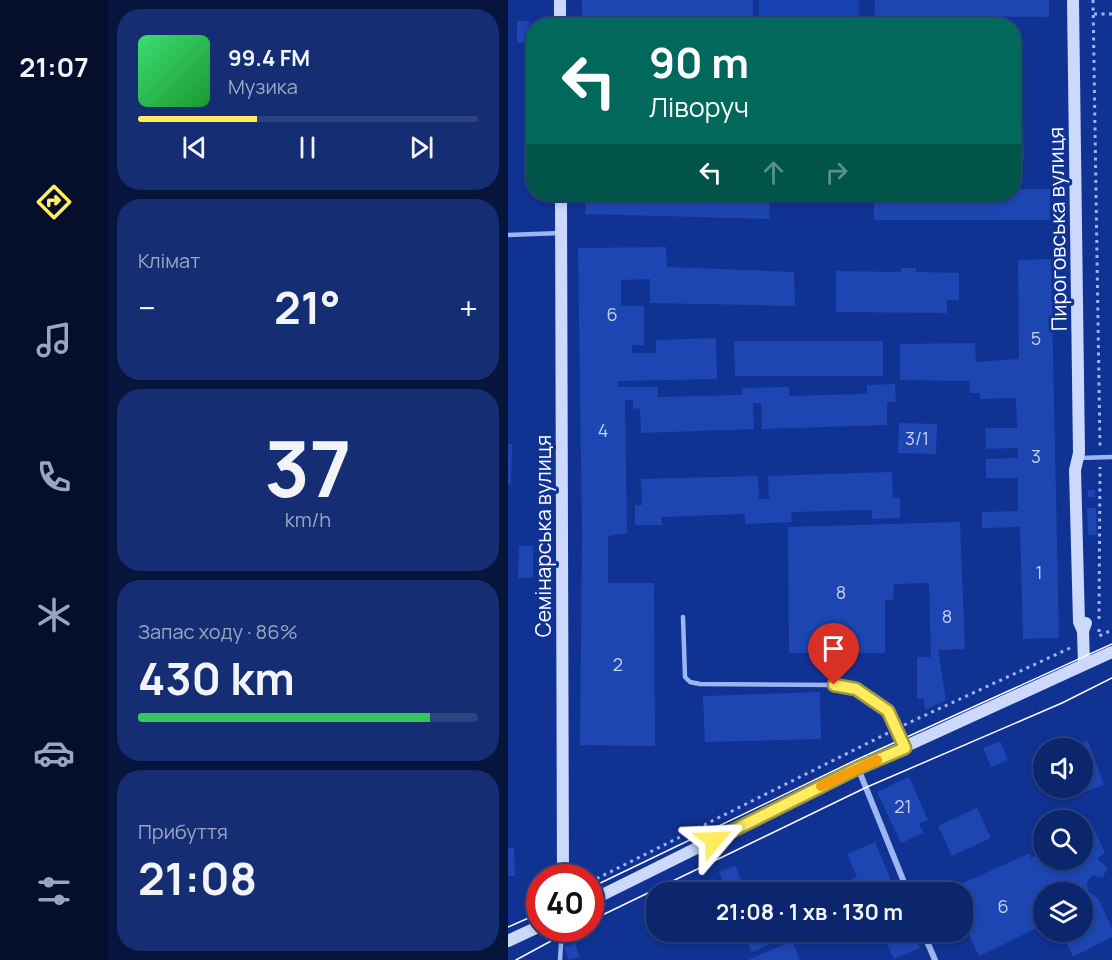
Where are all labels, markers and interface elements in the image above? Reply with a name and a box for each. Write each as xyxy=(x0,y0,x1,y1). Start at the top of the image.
text: 90 m xyxy=(649,33,749,91)
icon: left xyxy=(550,42,628,120)
text: 99.4 FM xyxy=(228,43,310,73)
text: 21:07 xyxy=(19,48,89,85)
text: Музика xyxy=(228,73,298,100)
text: Ліворуч xyxy=(649,88,749,125)
street label: Пироговська вулиця xyxy=(1041,127,1073,331)
icon: previous xyxy=(178,131,211,164)
icon: pause xyxy=(291,131,324,164)
icon: next xyxy=(405,131,438,164)
icon: left xyxy=(694,156,727,189)
icon: ahead xyxy=(757,156,790,189)
icon: right xyxy=(820,156,853,189)
icon: directions xyxy=(33,181,75,223)
text: Клімат xyxy=(138,247,200,274)
text: 21° xyxy=(274,276,341,338)
text: − xyxy=(138,285,156,330)
text: + xyxy=(459,285,478,330)
house number: 6 xyxy=(606,302,618,326)
icon: music xyxy=(33,319,75,361)
house number: 5 xyxy=(1031,326,1041,350)
text: 37 xyxy=(265,414,351,520)
house number: 4 xyxy=(598,418,608,442)
house number: 3/1 xyxy=(905,426,929,450)
street label: Семінарська вулиця xyxy=(529,435,557,637)
house number: 3 xyxy=(1031,444,1041,468)
icon: phone xyxy=(33,456,75,498)
text: km/h xyxy=(285,506,331,533)
house number: 1 xyxy=(1035,560,1043,584)
house number: 8 xyxy=(836,580,846,604)
icon: climate xyxy=(33,594,75,636)
house number: 8 xyxy=(942,604,952,628)
text: Запас ходу · 86% xyxy=(138,618,298,645)
pin xyxy=(808,623,859,685)
icon: arrive xyxy=(817,632,850,665)
text: 430 km xyxy=(138,647,295,709)
house number: 2 xyxy=(613,652,623,676)
icon: car xyxy=(33,732,75,774)
map controls xyxy=(1033,738,1093,942)
button: sound xyxy=(1033,738,1093,798)
house number: 21 xyxy=(894,794,912,818)
position arrow xyxy=(682,808,746,872)
button: search xyxy=(1033,810,1093,870)
text: Прибуття xyxy=(138,818,228,845)
text: 21:08 xyxy=(138,847,257,909)
speed limit sign: 40 xyxy=(526,864,604,942)
icon: filters xyxy=(33,870,75,912)
button: layers xyxy=(1033,882,1093,942)
house number: 6 xyxy=(997,894,1009,918)
text: 21:08 · 1 хв · 130 m xyxy=(716,897,903,927)

